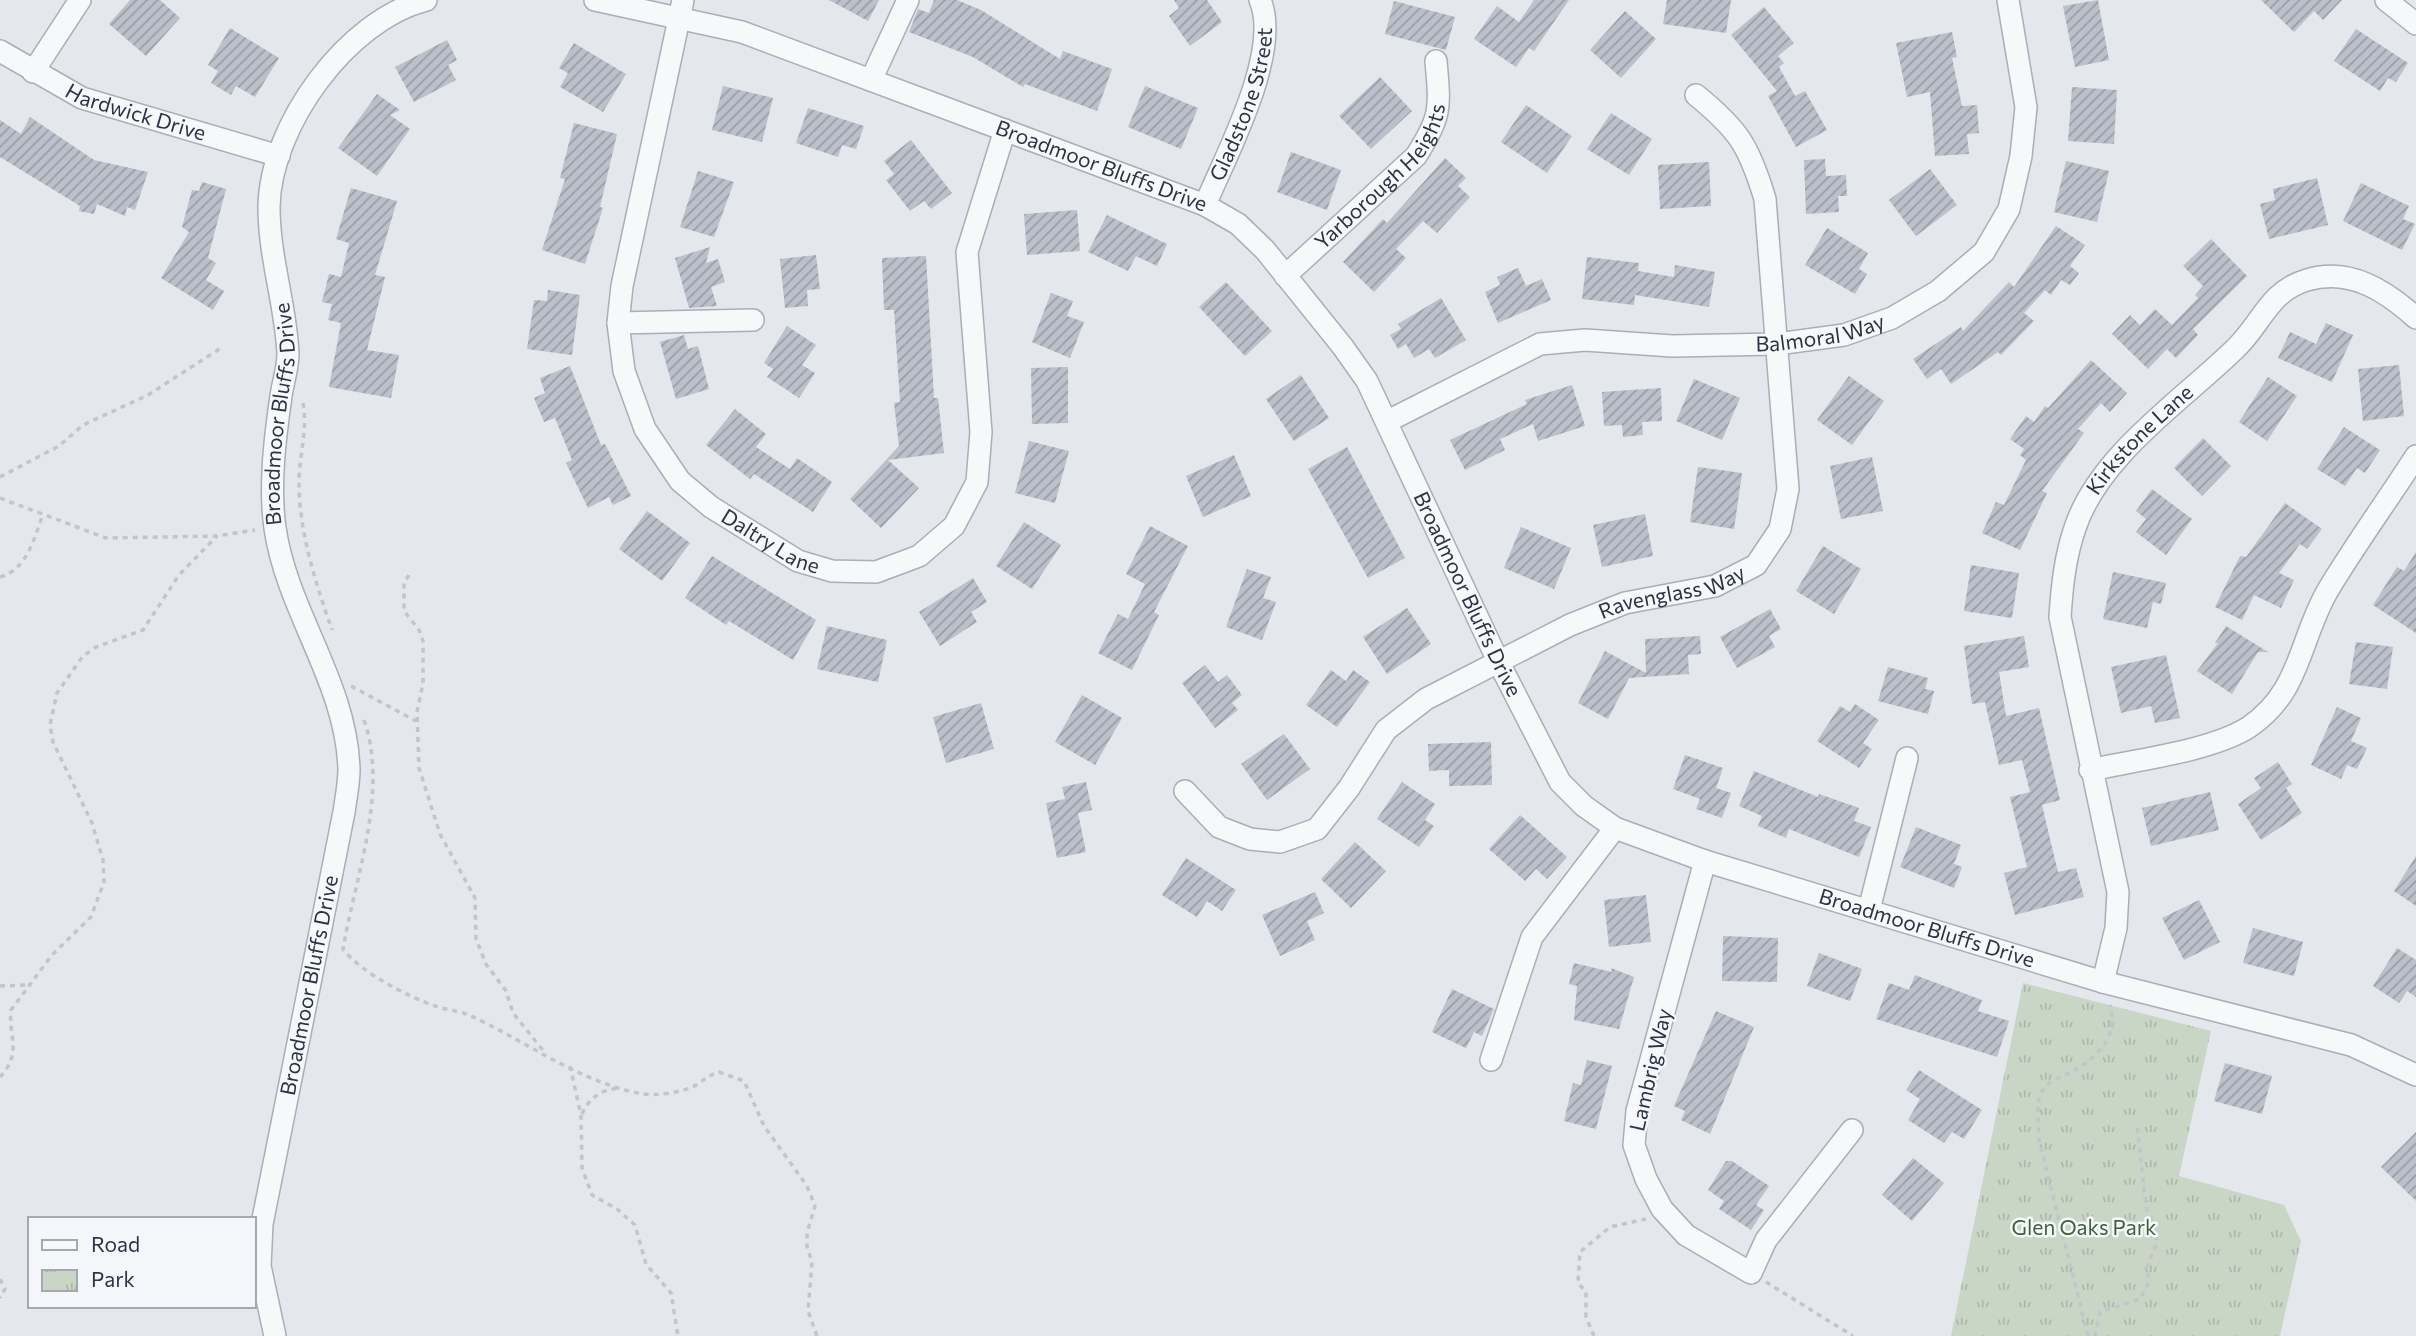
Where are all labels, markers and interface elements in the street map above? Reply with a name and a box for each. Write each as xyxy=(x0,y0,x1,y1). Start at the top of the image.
street label: Gladstone Street xyxy=(1203,27,1276,184)
street label: Hardwick Drive xyxy=(61,77,209,145)
street label: Yarborough Heights xyxy=(1309,102,1449,254)
street label: Broadmoor Bluffs Drive xyxy=(993,114,1211,216)
street label: Broadmoor Bluffs Drive xyxy=(258,301,299,527)
street label: Balmoral Way xyxy=(1755,308,1888,355)
street label: Kirkstone Lane xyxy=(2080,379,2197,499)
street label: Broadmoor Bluffs Drive xyxy=(1409,487,1528,700)
street label: Daltry Lane xyxy=(717,503,823,578)
street label: Ravenglass Way xyxy=(1595,559,1749,623)
street label: Broadmoor Bluffs Drive xyxy=(274,873,342,1097)
street label: Broadmoor Bluffs Drive xyxy=(1816,882,2038,972)
street label: Lambrig Way xyxy=(1623,1006,1676,1133)
park label: Glen Oaks Park xyxy=(2012,1214,2156,1239)
legend xyxy=(28,1217,256,1308)
text: Road xyxy=(91,1231,140,1256)
text: Park xyxy=(91,1266,135,1291)

